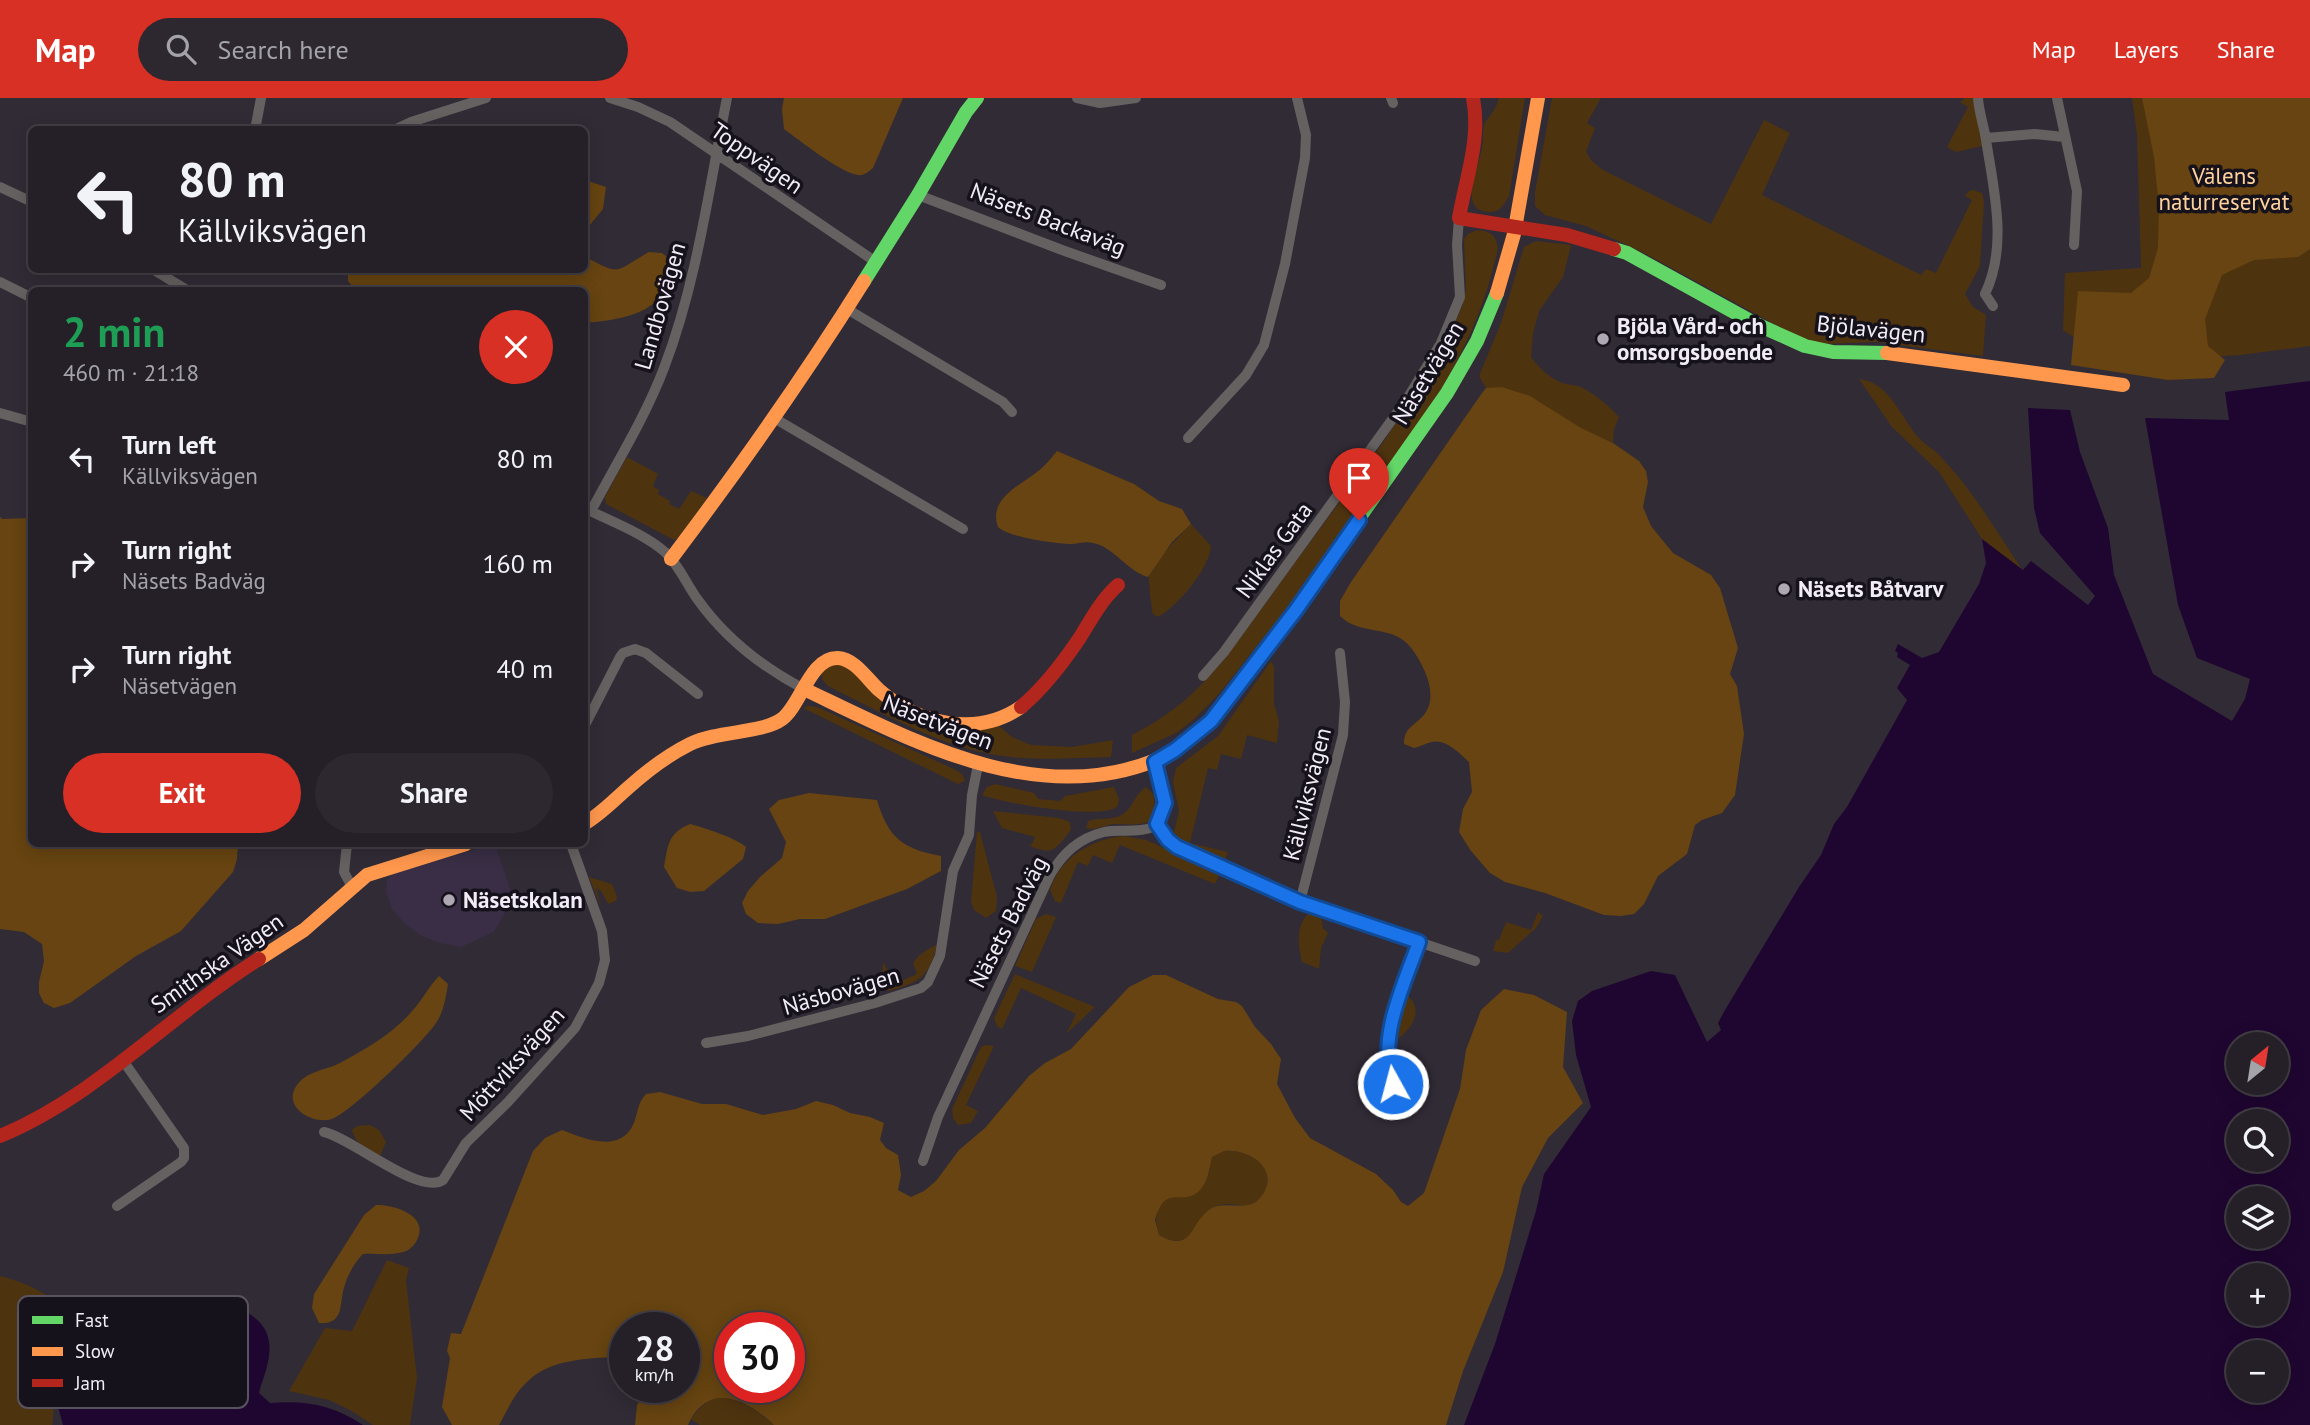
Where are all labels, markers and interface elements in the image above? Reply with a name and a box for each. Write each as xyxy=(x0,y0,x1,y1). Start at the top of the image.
search box xyxy=(138,18,628,81)
text: Map xyxy=(35,28,96,71)
icon: search xyxy=(162,30,200,68)
text: Search here xyxy=(218,33,349,66)
text: Map xyxy=(2032,34,2076,65)
text: Layers xyxy=(2114,34,2179,65)
text: Share xyxy=(2217,34,2275,65)
street label: Toppvägen xyxy=(706,115,809,200)
text: 80 m xyxy=(178,147,285,211)
icon: left xyxy=(63,154,154,245)
park label: Välens naturreservat xyxy=(2159,161,2290,216)
street label: Näsets Backaväg xyxy=(966,176,1130,262)
text: Källviksvägen xyxy=(178,209,367,251)
street label: Landbovägen xyxy=(627,239,692,373)
text: 2 min xyxy=(63,304,165,359)
street label: Bjölavägen xyxy=(1815,308,1927,349)
button: close xyxy=(479,310,553,384)
place label: Bjöla Vård- och omsorgsboende xyxy=(1617,311,1773,366)
street label: Näsetvägen xyxy=(1385,316,1470,430)
marker: Bjöla Vård- och omsorgsboende xyxy=(1595,331,1611,347)
text: 460 m · 21:18 xyxy=(63,358,199,387)
text: Turn left xyxy=(122,428,216,461)
icon: left xyxy=(63,440,101,478)
text: 80 m xyxy=(497,442,553,475)
pin xyxy=(1329,448,1389,520)
icon: arrive xyxy=(1340,459,1378,497)
text: Källviksvägen xyxy=(122,461,258,490)
street label: Niklas Gata xyxy=(1229,496,1318,603)
text: Turn right xyxy=(122,533,231,566)
icon: right xyxy=(63,545,101,583)
text: 160 m xyxy=(482,547,553,580)
text: Näsets Badväg xyxy=(122,566,266,595)
place label: Näsets Båtvarv xyxy=(1798,574,1944,603)
marker: Näsets Båtvarv xyxy=(1776,581,1792,597)
text: Turn right xyxy=(122,638,231,671)
icon: right xyxy=(63,650,101,688)
text: 40 m xyxy=(497,652,553,685)
text: Näsetvägen xyxy=(122,671,237,700)
street label: Näsetvägen xyxy=(879,687,997,756)
street label: Källviksvägen xyxy=(1276,724,1337,863)
button: Exit xyxy=(63,753,301,833)
button: Share xyxy=(315,753,553,833)
street label: Näsets Badväg xyxy=(962,851,1053,992)
place label: Näsetskolan xyxy=(463,885,583,914)
marker: Näsetskolan xyxy=(441,892,457,908)
street label: Smithska Vägen xyxy=(145,906,289,1019)
street label: Näsbovägen xyxy=(779,960,903,1021)
street label: Möttviksvägen xyxy=(453,1001,570,1127)
north arrow xyxy=(2226,1032,2289,1096)
map controls xyxy=(2226,1032,2289,1403)
position arrow xyxy=(1356,1047,1430,1121)
button: search xyxy=(2226,1109,2289,1172)
button: layers xyxy=(2226,1186,2289,1249)
button: + xyxy=(2226,1263,2289,1326)
legend xyxy=(18,1296,248,1408)
text: Fast xyxy=(75,1308,109,1332)
speed limit sign: 30 xyxy=(714,1312,805,1403)
text: 28 xyxy=(635,1325,674,1371)
text: Slow xyxy=(75,1339,115,1363)
button: − xyxy=(2226,1340,2289,1403)
text: km/h xyxy=(635,1363,674,1386)
text: Jam xyxy=(74,1371,105,1395)

